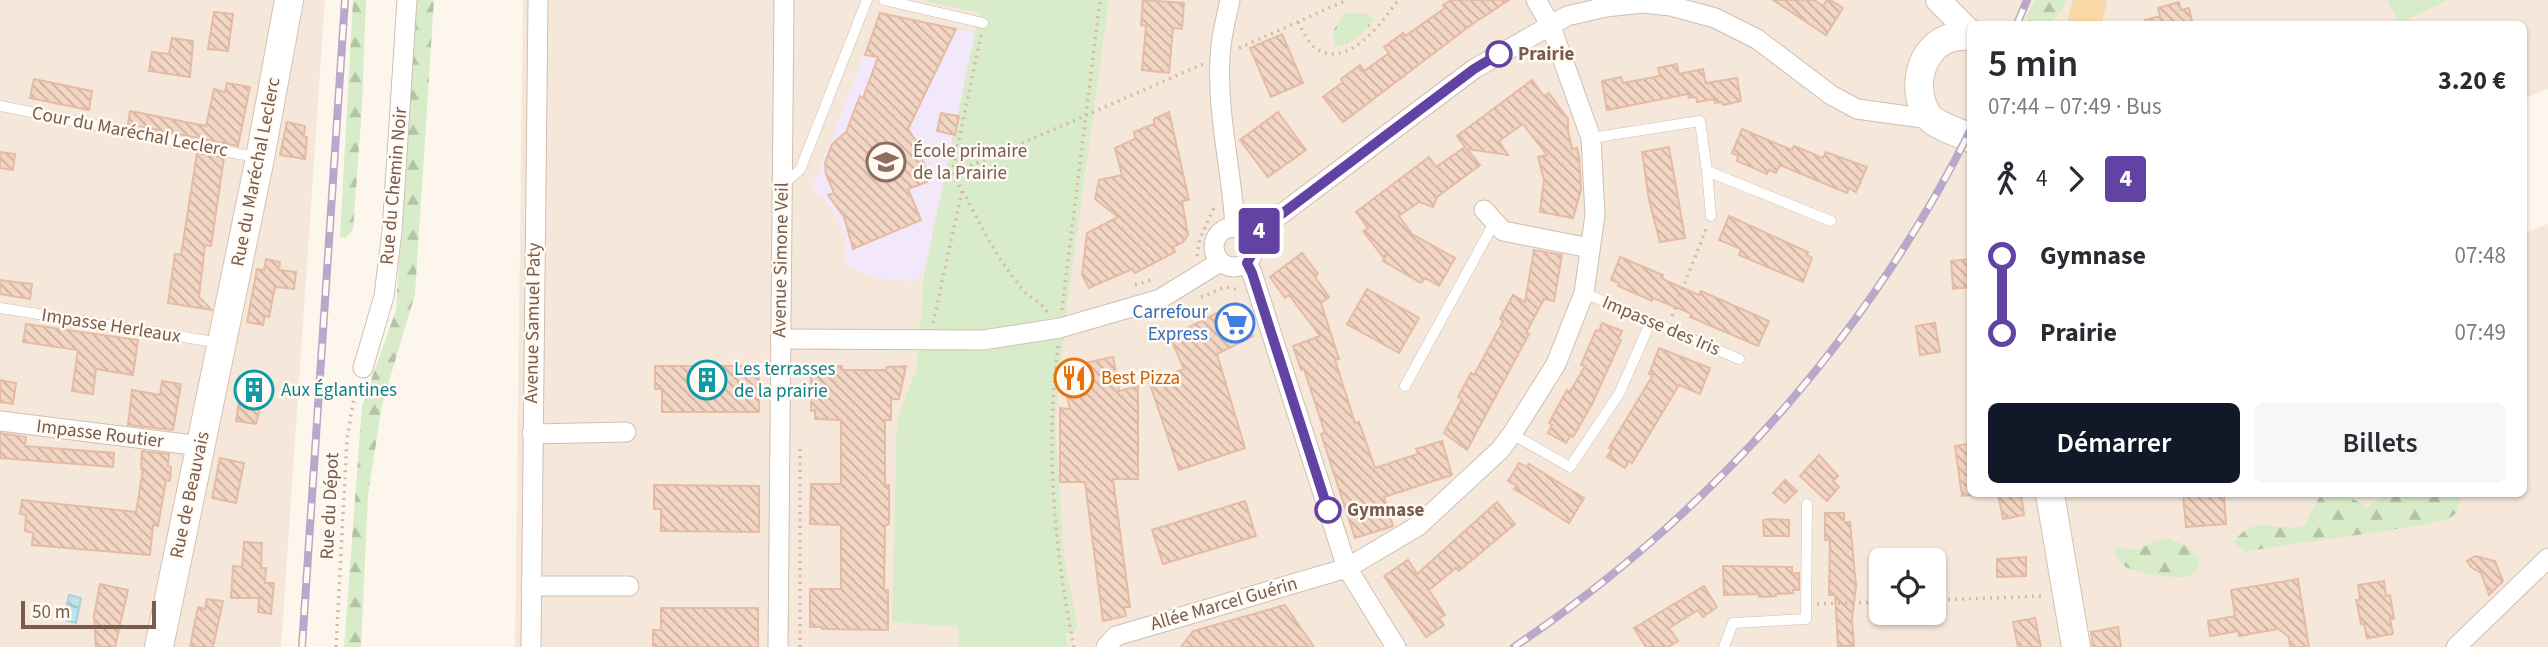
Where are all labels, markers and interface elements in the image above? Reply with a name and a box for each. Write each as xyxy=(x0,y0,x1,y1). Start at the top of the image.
text: 5 min xyxy=(1988,37,2078,91)
marker: Prairie xyxy=(1486,41,1512,67)
place label: Prairie xyxy=(1518,41,1574,68)
text: 3.20 € xyxy=(2438,62,2506,99)
street label: Rue du Maréchal Leclerc xyxy=(224,75,288,269)
text: 07:44 – 07:49 · Bus xyxy=(1988,90,2162,123)
street label: Cour du Maréchal Leclerc xyxy=(30,100,231,164)
street label: Rue du Chemin Noir xyxy=(374,106,414,266)
place label: École primaire de la Prairie xyxy=(913,138,1027,187)
school or university icon: École primaire de la Prairie xyxy=(865,141,907,183)
icon: walk xyxy=(1988,160,2026,198)
icon: forward xyxy=(2057,160,2095,198)
text: 4 xyxy=(2119,161,2132,196)
text: 4 xyxy=(2036,162,2047,195)
street label: Avenue Simone Veil xyxy=(766,182,796,338)
line badge: 4 xyxy=(1236,208,1282,254)
text: 4 xyxy=(1253,213,1265,248)
text: Gymnase xyxy=(2040,237,2146,274)
text: 07:48 xyxy=(2455,239,2506,272)
street label: Avenue Samuel Paty xyxy=(518,242,548,404)
street label: Impasse des Iris xyxy=(1598,289,1724,363)
place label: Carrefour Express xyxy=(1133,299,1208,348)
street label: Impasse Herleaux xyxy=(39,302,183,350)
supermarket icon: Carrefour Express xyxy=(1214,302,1256,344)
text: Prairie xyxy=(2040,314,2117,351)
text: 07:49 xyxy=(2455,316,2506,349)
place label: Les terrasses de la prairie xyxy=(734,356,835,405)
restaurant icon: Best Pizza xyxy=(1053,357,1095,399)
building icon: Les terrasses de la prairie xyxy=(686,359,728,401)
place label: Best Pizza xyxy=(1101,365,1180,392)
building icon: Aux Églantines xyxy=(233,369,275,411)
place label: Aux Églantines xyxy=(281,377,397,404)
button: Démarrer xyxy=(1988,403,2240,483)
button: Billets xyxy=(2254,403,2506,483)
street label: Impasse Routier xyxy=(35,413,166,455)
street label: Rue de Beauvais xyxy=(163,429,217,561)
street label: Rue du Dépot xyxy=(314,451,346,560)
marker: Gymnase xyxy=(1315,497,1341,523)
place label: Gymnase xyxy=(1347,497,1425,524)
map controls xyxy=(1869,548,1946,625)
button: locate xyxy=(1869,548,1946,625)
street label: Allée Marcel Guérin xyxy=(1147,570,1301,638)
scale bar xyxy=(21,598,156,630)
text: 50 m xyxy=(32,599,70,626)

